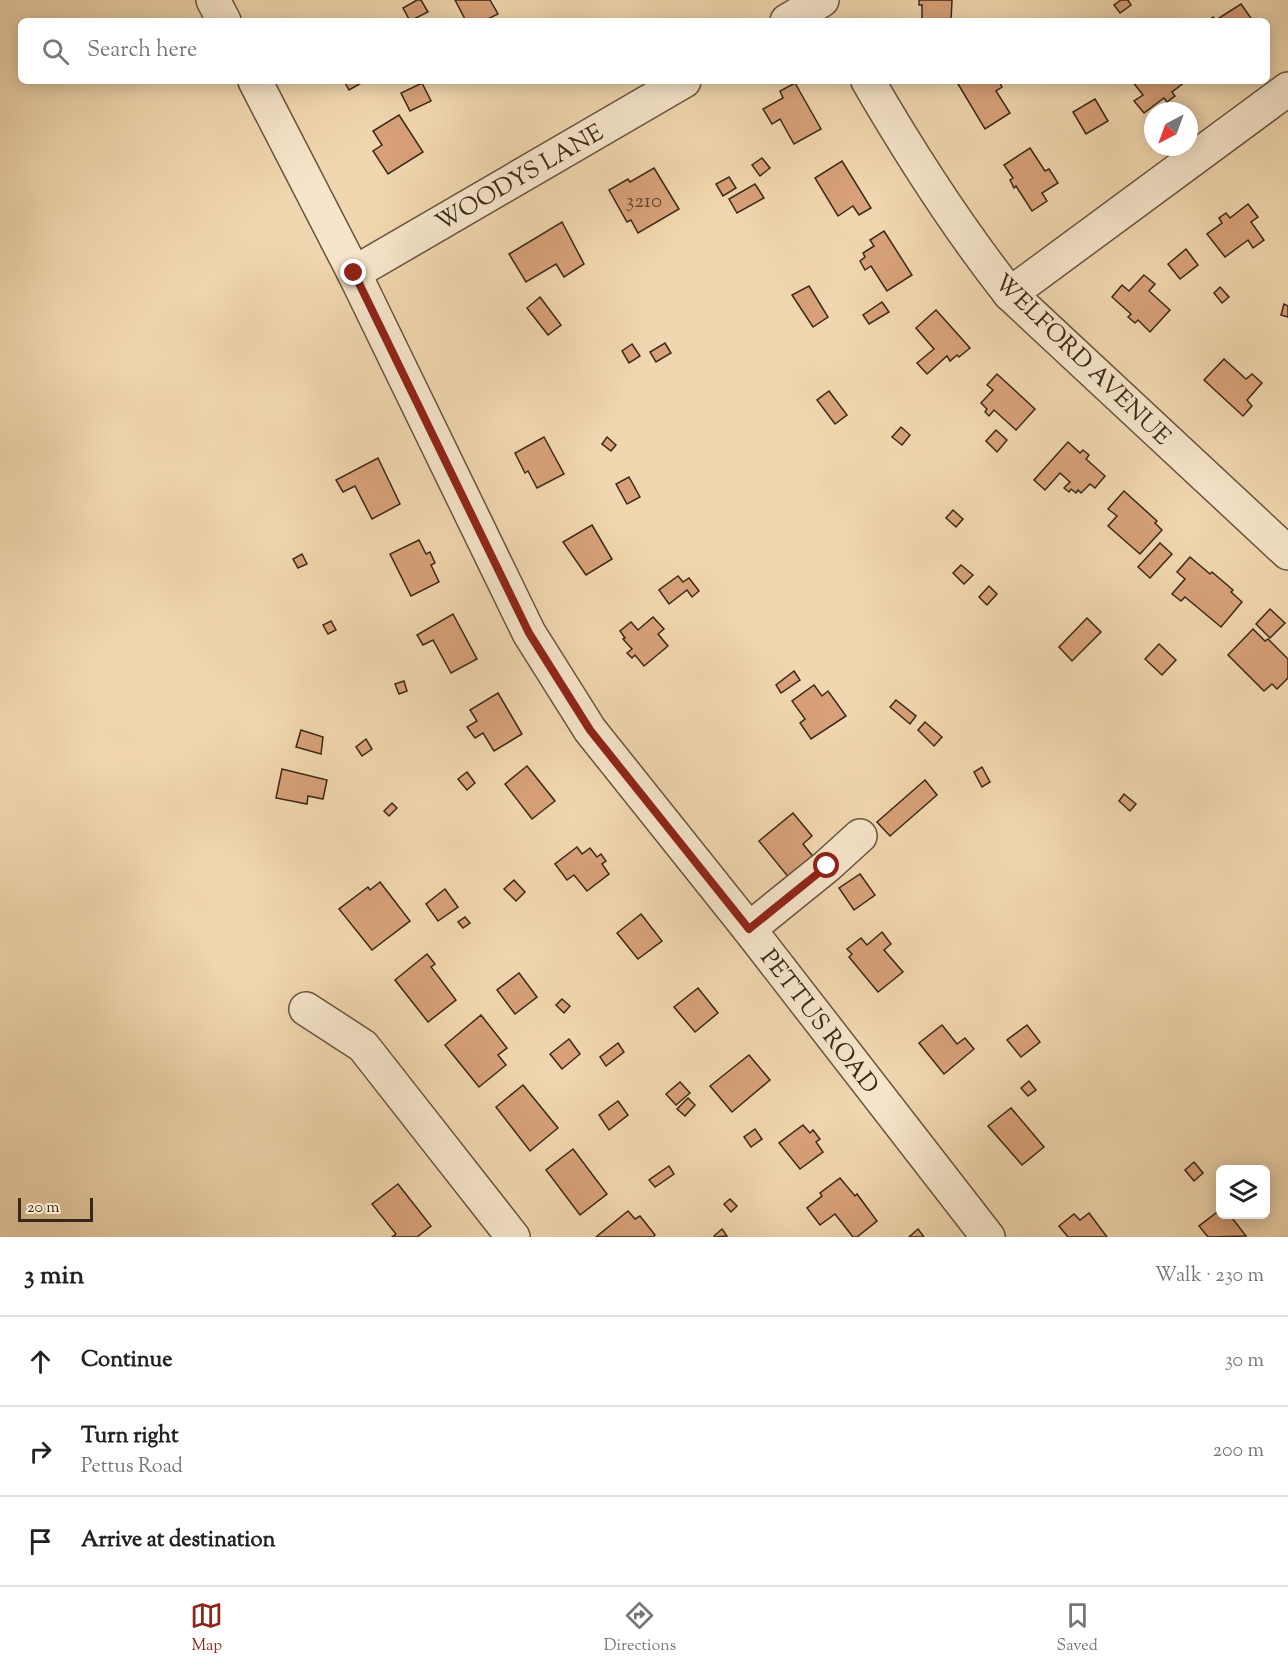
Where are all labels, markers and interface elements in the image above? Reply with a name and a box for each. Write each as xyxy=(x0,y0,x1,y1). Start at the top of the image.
search box xyxy=(18,18,1270,84)
icon: search xyxy=(39,35,72,68)
text: Search here xyxy=(87,35,197,67)
north arrow xyxy=(1144,102,1198,156)
street label: WOODYS LANE xyxy=(430,117,611,241)
house number: 3210 xyxy=(626,187,662,217)
route end xyxy=(340,259,366,285)
street label: WELFORD AVENUE xyxy=(986,267,1178,454)
route start xyxy=(813,852,839,878)
street label: PETTUS ROAD xyxy=(751,943,886,1102)
map controls xyxy=(1216,1165,1270,1219)
button: layers xyxy=(1216,1165,1270,1219)
scale bar xyxy=(18,1195,93,1222)
text: 20 m xyxy=(27,1197,60,1220)
text: 3 min xyxy=(24,1258,84,1295)
text: Walk · 230 m xyxy=(1155,1262,1264,1291)
icon: ahead xyxy=(24,1345,57,1378)
text: Continue xyxy=(81,1345,172,1377)
text: 30 m xyxy=(1225,1347,1264,1376)
text: Turn right xyxy=(81,1421,178,1453)
icon: right xyxy=(24,1435,57,1468)
text: 200 m xyxy=(1213,1437,1264,1466)
text: Pettus Road xyxy=(81,1453,183,1482)
icon: arrive xyxy=(24,1525,57,1558)
text: Arrive at destination xyxy=(81,1525,276,1557)
tab: Map xyxy=(190,1599,223,1658)
tab: Directions xyxy=(604,1599,676,1658)
tab: Saved xyxy=(1057,1599,1098,1658)

